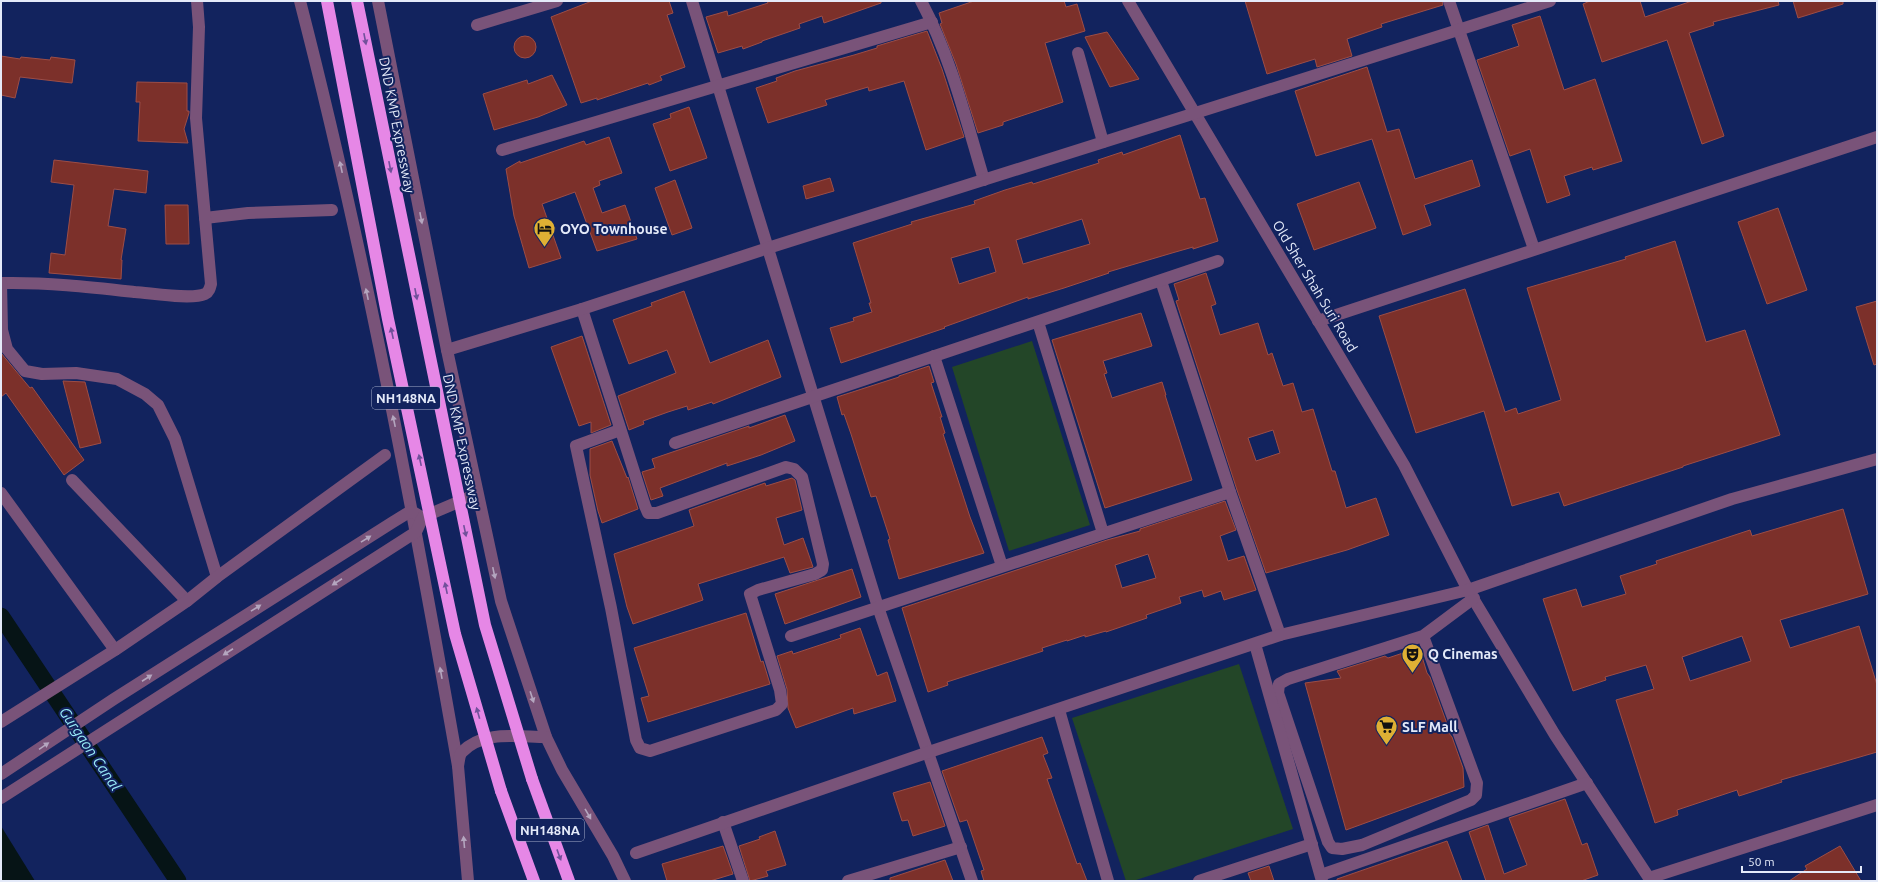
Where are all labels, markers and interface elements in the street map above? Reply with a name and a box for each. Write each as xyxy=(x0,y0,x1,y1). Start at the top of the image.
one-way arrow xyxy=(362,33,368,45)
street label: DND KMP Expressway xyxy=(376,56,418,195)
one-way arrow xyxy=(337,160,343,173)
one-way arrow xyxy=(388,160,394,173)
one-way arrow xyxy=(418,212,424,224)
hotel icon: OYO Townhouse xyxy=(531,216,557,249)
street label: Old Sher Shah Suri Road xyxy=(1269,217,1361,355)
place label: OYO Townhouse xyxy=(560,221,668,237)
one-way arrow xyxy=(364,288,370,300)
one-way arrow xyxy=(414,288,420,300)
one-way arrow xyxy=(388,327,394,339)
street label: DND KMP Expressway xyxy=(440,373,484,512)
road number: NH148NA xyxy=(372,387,440,409)
one-way arrow xyxy=(390,415,396,427)
one-way arrow xyxy=(416,454,422,466)
one-way arrow xyxy=(463,525,469,537)
one-way arrow xyxy=(361,535,372,543)
one-way arrow xyxy=(492,567,498,579)
one-way arrow xyxy=(332,578,343,586)
one-way arrow xyxy=(442,581,448,594)
one-way arrow xyxy=(250,605,262,612)
theatre icon: Q Cinemas xyxy=(1399,641,1425,674)
place label: Q Cinemas xyxy=(1428,646,1498,662)
one-way arrow xyxy=(222,649,234,656)
one-way arrow xyxy=(438,667,444,679)
one-way arrow xyxy=(142,674,152,682)
one-way arrow xyxy=(530,692,536,704)
water label: Gurgaon Canal xyxy=(56,704,125,795)
one-way arrow xyxy=(475,707,481,719)
supermarket icon: SLF Mall xyxy=(1373,714,1399,747)
place label: SLF Mall xyxy=(1402,719,1457,735)
one-way arrow xyxy=(38,742,49,750)
one-way arrow xyxy=(585,808,592,820)
road number: NH148NA xyxy=(516,819,584,841)
one-way arrow xyxy=(460,836,467,848)
scale bar xyxy=(1742,848,1861,874)
one-way arrow xyxy=(556,850,562,862)
text: 50 m xyxy=(1748,855,1775,868)

